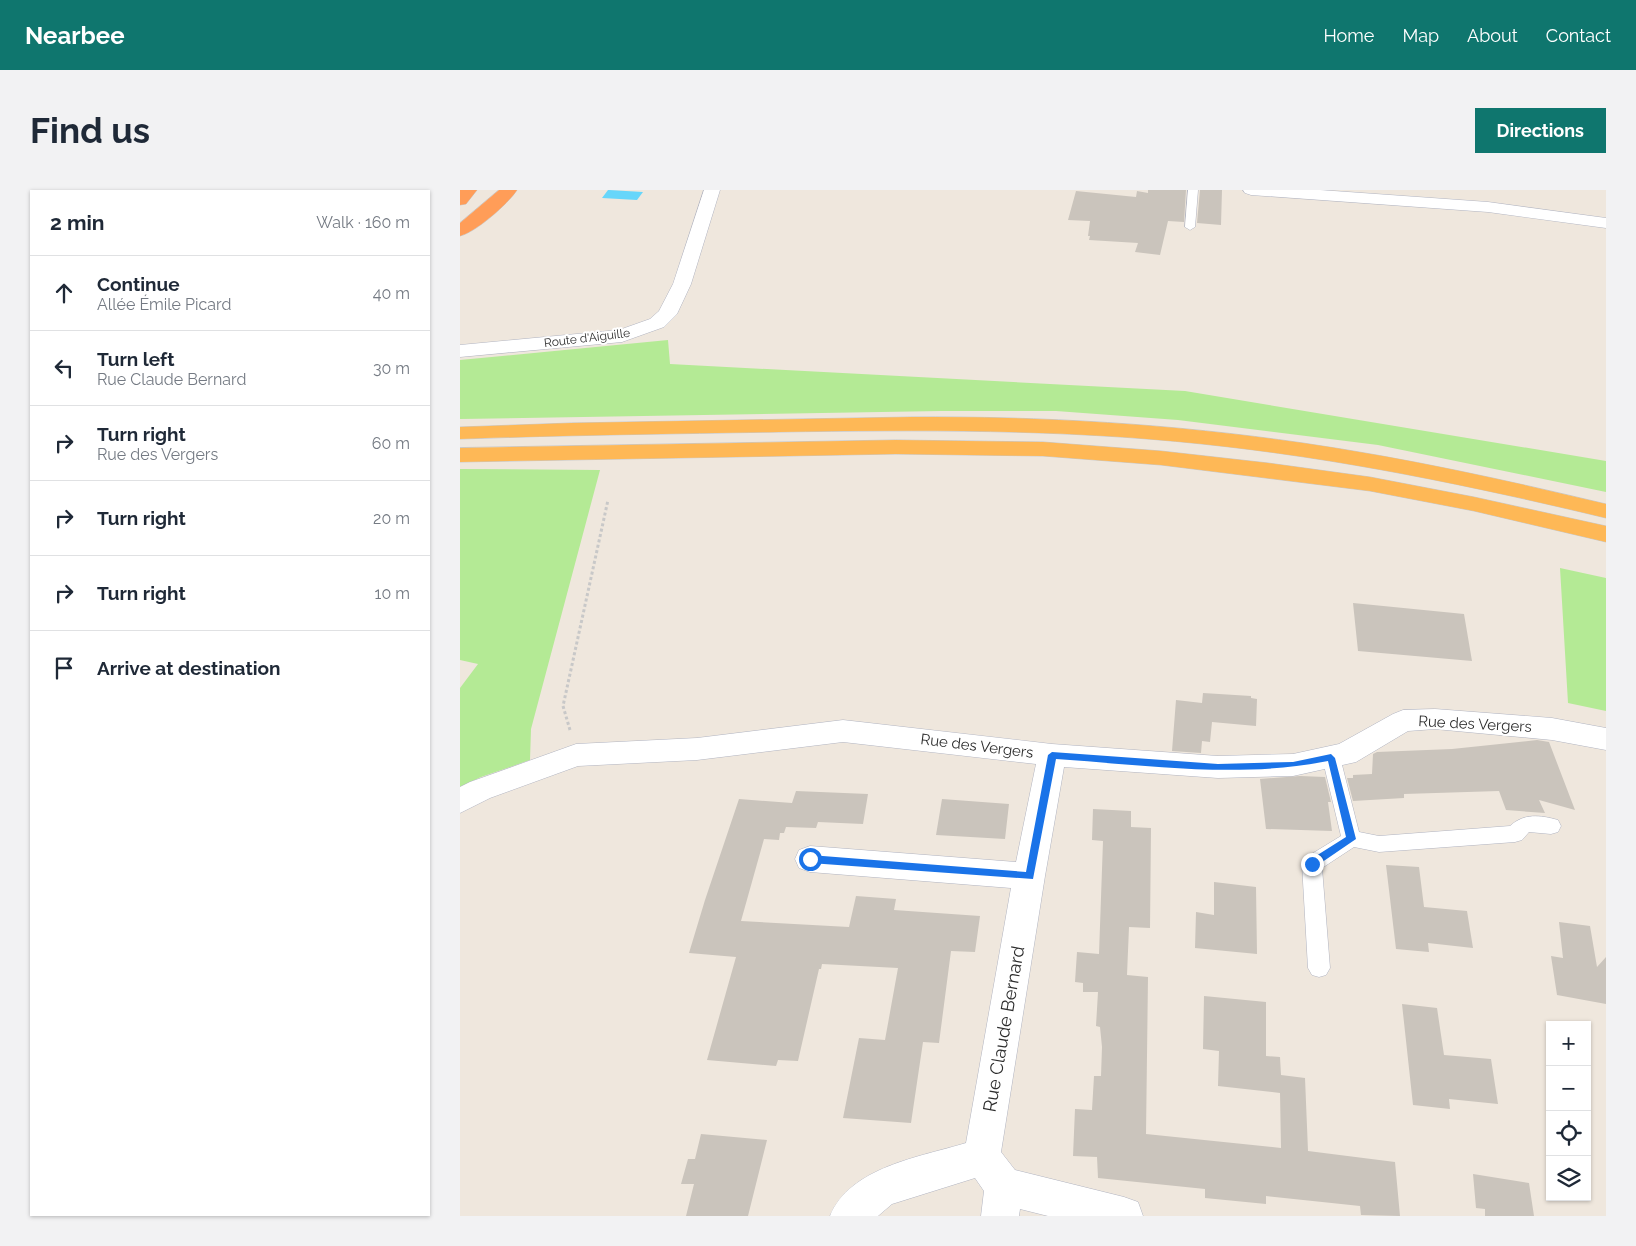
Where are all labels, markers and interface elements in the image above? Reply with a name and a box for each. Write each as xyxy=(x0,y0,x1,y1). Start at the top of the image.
text: Nearbee xyxy=(25,21,125,50)
text: Home xyxy=(1323,25,1374,46)
text: Map xyxy=(1402,25,1439,46)
text: About xyxy=(1467,25,1518,46)
text: Contact xyxy=(1546,25,1611,46)
button: Directions xyxy=(1475,108,1606,153)
text: Find us xyxy=(30,110,150,151)
text: 2 min xyxy=(50,210,104,235)
text: Walk · 160 m xyxy=(316,213,410,232)
text: Continue xyxy=(97,273,180,295)
icon: ahead xyxy=(50,279,78,307)
text: 40 m xyxy=(373,284,410,303)
text: Allée Émile Picard xyxy=(97,295,231,314)
street label: Route d'Aiguille xyxy=(543,326,631,350)
text: Turn left xyxy=(97,348,174,370)
icon: left xyxy=(50,354,78,382)
text: 30 m xyxy=(373,359,410,378)
text: Rue Claude Bernard xyxy=(97,370,246,389)
text: Turn right xyxy=(97,423,186,445)
icon: right xyxy=(50,429,78,457)
text: 60 m xyxy=(372,434,410,453)
text: Rue des Vergers xyxy=(97,445,218,464)
icon: right xyxy=(50,504,78,532)
text: Turn right xyxy=(97,507,186,529)
text: 20 m xyxy=(373,509,410,528)
icon: right xyxy=(50,579,78,607)
text: Turn right xyxy=(97,582,186,604)
text: 10 m xyxy=(375,584,410,603)
icon: arrive xyxy=(50,654,78,682)
text: Arrive at destination xyxy=(97,657,281,679)
street label: Rue des Vergers xyxy=(1418,712,1532,736)
street label: Rue des Vergers xyxy=(920,730,1034,762)
route start xyxy=(799,848,822,871)
route end xyxy=(1301,853,1324,876)
street label: Rue Claude Bernard xyxy=(979,944,1028,1113)
map controls xyxy=(1546,1021,1591,1201)
button: + xyxy=(1546,1021,1591,1066)
button: − xyxy=(1546,1066,1591,1111)
button: locate xyxy=(1546,1111,1591,1156)
button: layers xyxy=(1546,1156,1591,1201)

